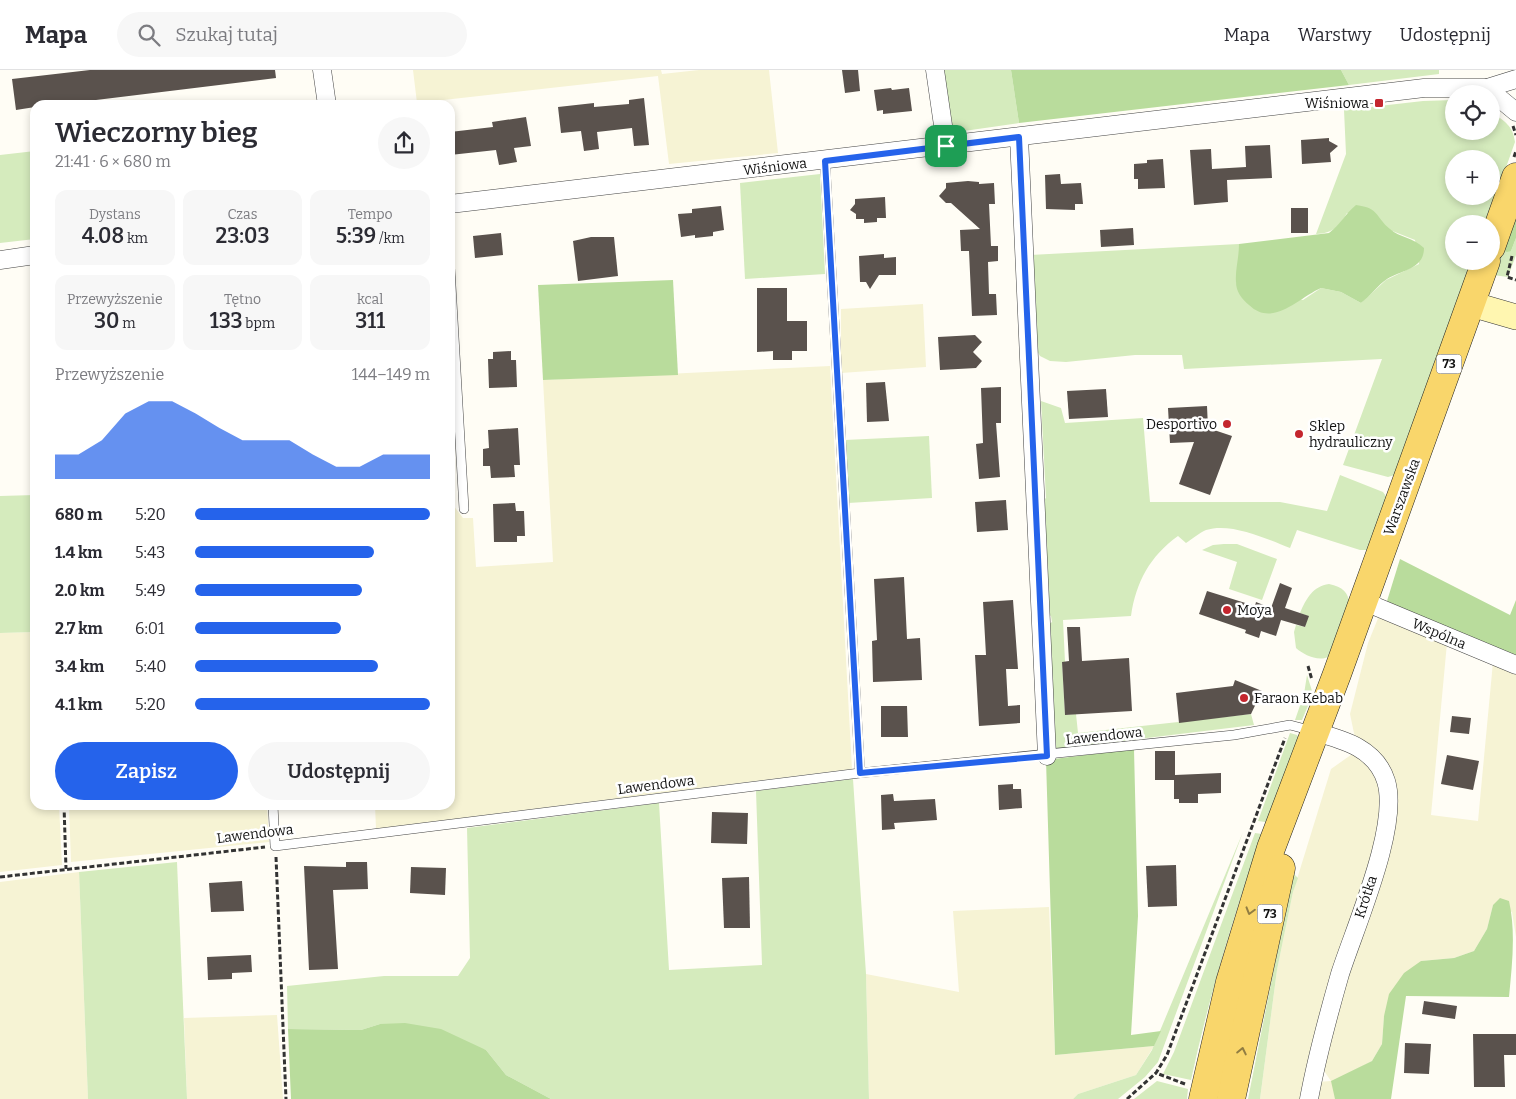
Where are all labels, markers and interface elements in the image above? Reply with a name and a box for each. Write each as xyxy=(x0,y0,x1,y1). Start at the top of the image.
search box xyxy=(117,12,467,57)
text: Mapa xyxy=(25,21,87,49)
icon: search xyxy=(135,21,163,49)
text: Szukaj tutaj xyxy=(175,23,278,46)
text: Mapa xyxy=(1224,24,1270,46)
text: Warstwy xyxy=(1298,24,1372,46)
text: Udostępnij xyxy=(1400,24,1491,46)
map controls xyxy=(1445,85,1500,270)
button: locate xyxy=(1445,85,1500,140)
place label: Wiśniowa xyxy=(1305,95,1369,112)
marker: Wiśniowa xyxy=(1373,97,1385,109)
text: Wieczorny bieg xyxy=(55,116,258,149)
button: share xyxy=(378,117,430,169)
pin xyxy=(925,125,967,167)
icon: arrive xyxy=(932,132,960,160)
button: + xyxy=(1445,150,1500,205)
text: 21:41 · 6 × 680 m xyxy=(55,152,171,171)
street label: Wiśniowa xyxy=(742,155,808,179)
text: Dystans xyxy=(89,206,141,223)
text: Czas xyxy=(228,206,257,223)
text: Tempo xyxy=(348,206,393,223)
button: − xyxy=(1445,215,1500,270)
text: 4.08 xyxy=(82,223,124,249)
text: 23:03 xyxy=(216,223,269,249)
text: 5:39 xyxy=(336,223,376,249)
text: km xyxy=(124,230,148,247)
text: /km xyxy=(376,230,405,247)
text: Przewyższenie xyxy=(67,291,163,308)
text: Tętno xyxy=(224,291,261,308)
text: kcal xyxy=(357,291,383,308)
text: 30 xyxy=(94,308,119,334)
text: 133 xyxy=(210,308,243,334)
text: 311 xyxy=(355,308,385,334)
text: m xyxy=(119,315,136,332)
text: bpm xyxy=(243,315,275,332)
road number: 73 xyxy=(1436,354,1462,374)
text: Przewyższenie xyxy=(55,365,164,384)
text: 144–149 m xyxy=(352,365,430,384)
place label: Desportivo xyxy=(1146,416,1217,433)
marker: Desportivo xyxy=(1221,418,1233,430)
place label: Sklep hydrauliczny xyxy=(1309,418,1393,451)
marker: Sklep hydrauliczny xyxy=(1293,428,1305,440)
street label: Warszawska xyxy=(1380,456,1424,538)
text: 680 m xyxy=(55,505,102,524)
text: 5:20 xyxy=(135,505,166,524)
text: 1.4 km xyxy=(55,543,103,562)
text: 5:43 xyxy=(135,543,165,562)
text: 2.0 km xyxy=(55,581,105,600)
text: 5:49 xyxy=(135,581,166,600)
place label: Moya xyxy=(1237,602,1272,619)
marker: Moya xyxy=(1221,604,1233,616)
street label: Wspólna xyxy=(1409,615,1469,653)
text: 2.7 km xyxy=(55,619,103,638)
text: 6:01 xyxy=(135,619,164,638)
text: 3.4 km xyxy=(55,657,104,676)
text: 5:40 xyxy=(135,657,167,676)
place label: Faraon Kebab xyxy=(1254,690,1343,707)
marker: Faraon Kebab xyxy=(1238,692,1250,704)
text: 4.1 km xyxy=(55,695,103,714)
text: 5:20 xyxy=(135,695,166,714)
street label: Lawendowa xyxy=(1065,723,1144,748)
button: Zapisz xyxy=(55,742,238,800)
button: Udostępnij xyxy=(248,742,430,800)
street label: Lawendowa xyxy=(617,772,696,798)
street label: Lawendowa xyxy=(216,821,295,847)
street label: Krótka xyxy=(1351,873,1381,920)
road number: 73 xyxy=(1258,904,1282,924)
one-way arrow xyxy=(1245,906,1255,914)
one-way arrow xyxy=(1236,1047,1247,1056)

